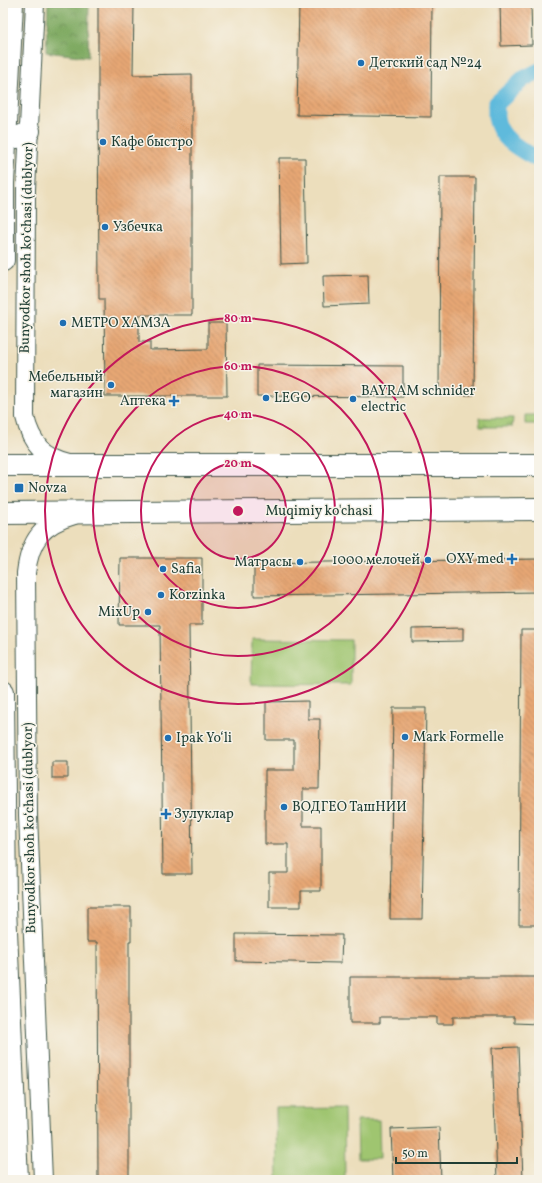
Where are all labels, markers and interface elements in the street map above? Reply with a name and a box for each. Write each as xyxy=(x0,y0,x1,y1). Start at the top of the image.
place label: Детский сад №24 xyxy=(369,54,482,73)
marker: Детский сад №24 xyxy=(356,58,366,68)
place label: Кафе быстро xyxy=(111,133,193,152)
marker: Кафе быстро xyxy=(98,137,108,147)
street label: Bunyodkor shoh koʻchasi (dublyor) xyxy=(16,142,38,354)
place label: Узбечка xyxy=(113,218,163,237)
marker: Узбечка xyxy=(100,222,110,232)
text: 80 m xyxy=(224,311,252,327)
place label: МЕТРО ХАМЗА xyxy=(71,314,171,333)
marker: МЕТРО ХАМЗА xyxy=(58,318,68,328)
text: 60 m xyxy=(224,359,252,375)
place label: Мебельный магазин xyxy=(28,368,103,403)
marker: Мебельный магазин xyxy=(106,380,116,390)
place label: BAYRAM schnider electric xyxy=(361,382,475,417)
place label: LEGO xyxy=(274,389,311,408)
place label: Аптека xyxy=(120,392,166,411)
marker: LEGO xyxy=(261,393,271,403)
marker: BAYRAM schnider electric xyxy=(348,394,358,404)
marker: Аптека xyxy=(169,396,179,406)
text: 40 m xyxy=(224,407,253,423)
text: 20 m xyxy=(224,456,252,472)
place label: Novza xyxy=(28,479,67,498)
marker: Novza xyxy=(13,482,25,494)
street label: Muqimiy ko'chasi xyxy=(266,502,372,521)
centre of rings xyxy=(231,504,245,518)
place label: OXY med xyxy=(446,550,504,569)
place label: 1000 мелочей xyxy=(332,551,420,570)
place label: Матрасы xyxy=(234,553,292,572)
marker: OXY med xyxy=(507,554,517,564)
marker: 1000 мелочей xyxy=(423,555,433,565)
marker: Матрасы xyxy=(295,557,305,567)
place label: Safia xyxy=(171,560,201,579)
marker: Safia xyxy=(158,564,168,574)
place label: Korzinka xyxy=(169,586,225,605)
marker: Korzinka xyxy=(156,590,166,600)
place label: MixUp xyxy=(98,603,140,622)
marker: MixUp xyxy=(143,607,153,617)
street label: Bunyodkor shoh koʻchasi (dublyor) xyxy=(19,722,41,934)
place label: Mark Formelle xyxy=(413,728,504,747)
place label: Ipak Yoʻli xyxy=(176,729,232,748)
marker: Mark Formelle xyxy=(400,732,410,742)
marker: Ipak Yoʻli xyxy=(163,733,173,743)
place label: ВОДГЕО ТашНИИ xyxy=(292,798,407,817)
marker: ВОДГЕО ТашНИИ xyxy=(279,802,289,812)
place label: Зулуклар xyxy=(174,805,234,824)
marker: Зулуклар xyxy=(161,809,171,819)
scale bar xyxy=(396,1139,517,1165)
text: 50 m xyxy=(402,1146,428,1162)

